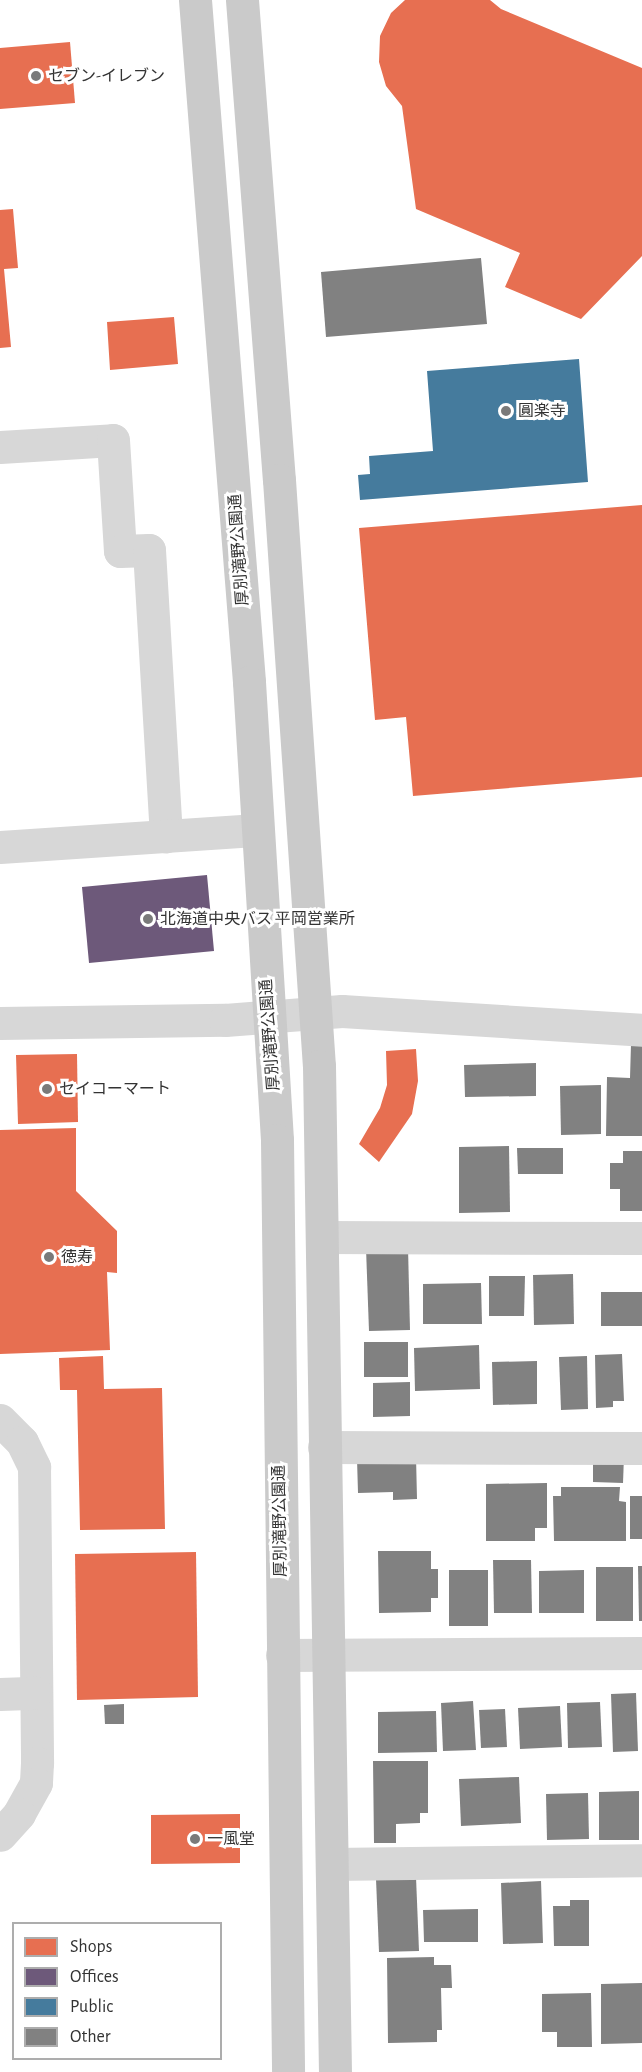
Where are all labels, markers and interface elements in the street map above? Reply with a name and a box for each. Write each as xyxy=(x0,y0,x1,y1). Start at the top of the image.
place label: セブン-イレブン xyxy=(48,66,165,86)
marker: セブン-イレブン xyxy=(29,69,43,83)
place label: 圓楽寺 xyxy=(518,401,566,421)
marker: 圓楽寺 xyxy=(499,404,513,418)
street label: 厚別滝野公園通 xyxy=(226,493,252,607)
place label: 北海道中央バス 平岡営業所 xyxy=(160,909,355,929)
marker: 北海道中央バス 平岡営業所 xyxy=(141,912,155,926)
street label: 厚別滝野公園通 xyxy=(257,978,283,1092)
place label: セイコーマート xyxy=(59,1079,171,1099)
marker: セイコーマート xyxy=(40,1082,54,1096)
place label: 徳寿 xyxy=(61,1247,93,1267)
marker: 徳寿 xyxy=(42,1250,56,1264)
street label: 厚別滝野公園通 xyxy=(269,1465,291,1577)
place label: 一風堂 xyxy=(207,1829,255,1849)
marker: 一風堂 xyxy=(188,1832,202,1846)
legend xyxy=(12,1922,222,2060)
text: Shops xyxy=(70,1938,112,1956)
text: Offices xyxy=(70,1968,119,1986)
text: Public xyxy=(70,1998,113,2016)
text: Other xyxy=(70,2028,111,2046)

